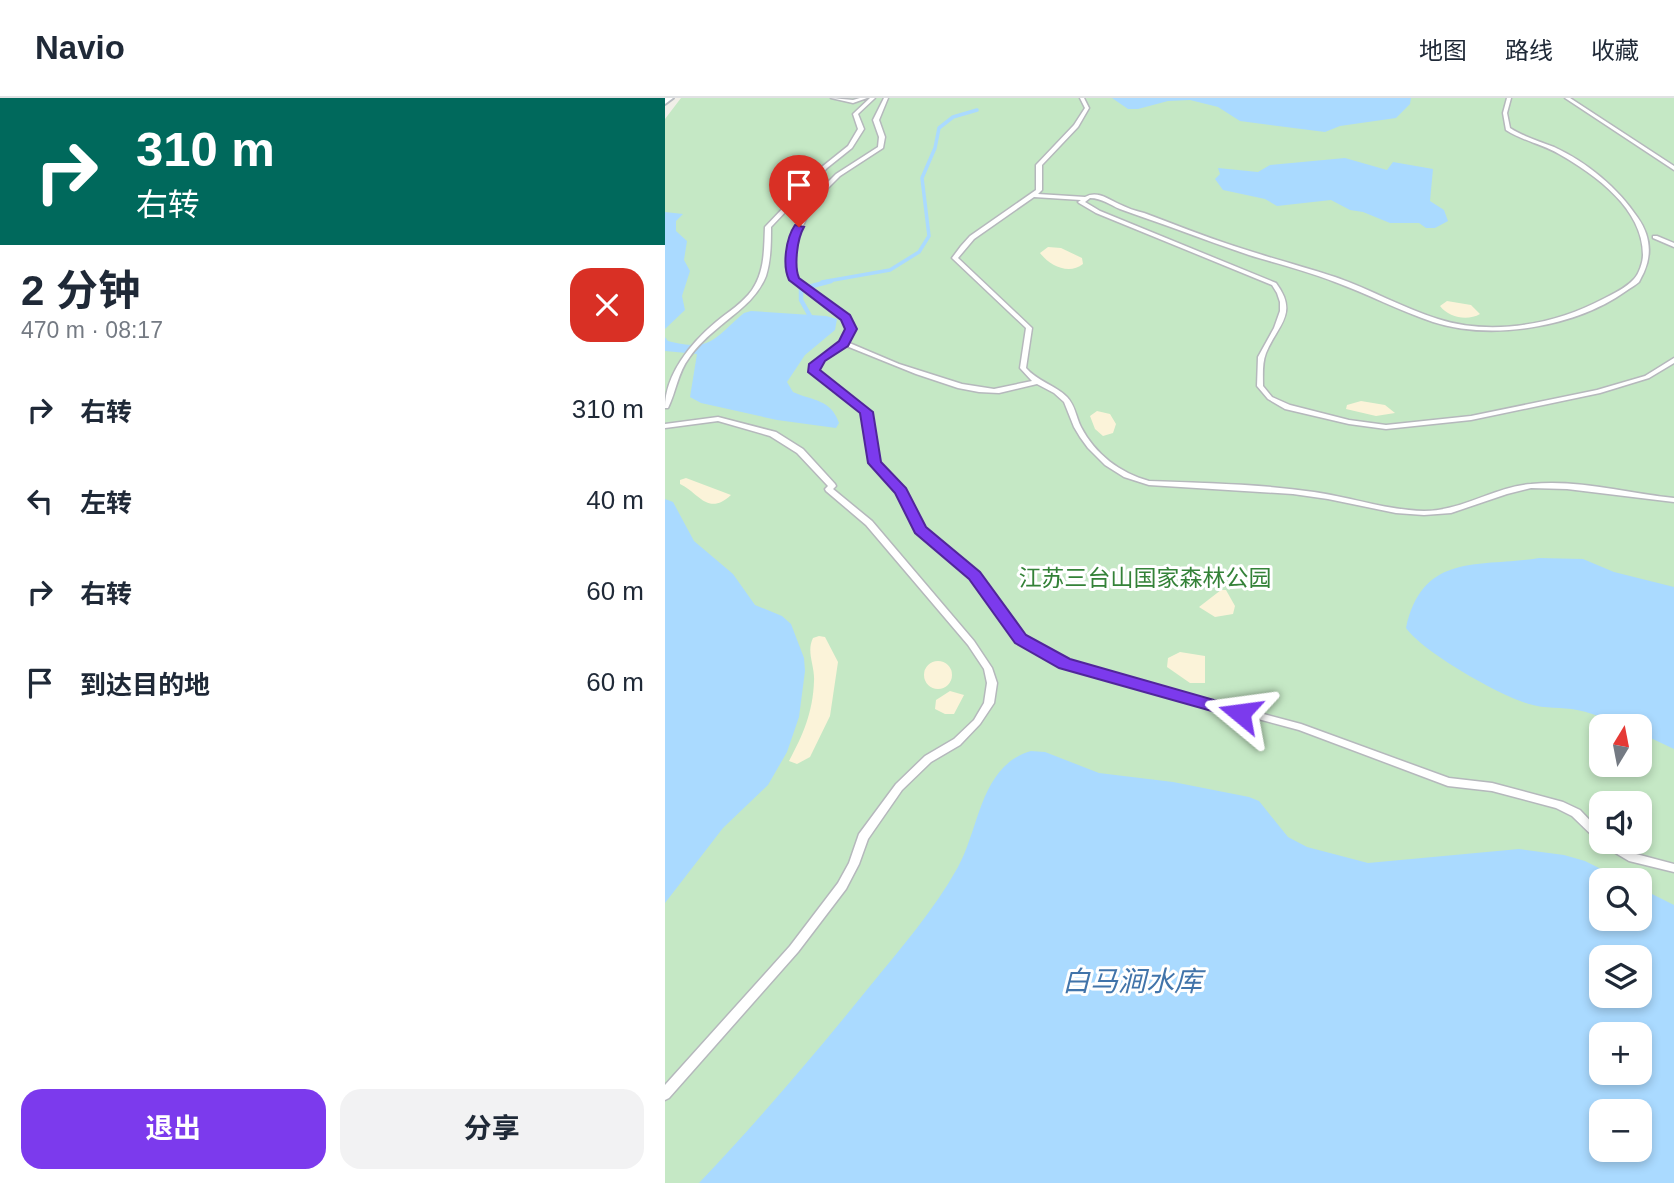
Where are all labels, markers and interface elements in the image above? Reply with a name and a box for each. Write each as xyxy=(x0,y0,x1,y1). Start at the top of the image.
text: Navio xyxy=(35,29,125,66)
text: 地图 xyxy=(1419,37,1467,64)
text: 路线 xyxy=(1505,37,1553,64)
text: 收藏 xyxy=(1591,37,1639,64)
text: 310 m xyxy=(136,122,275,176)
icon: right xyxy=(21,126,112,217)
pin xyxy=(769,155,829,227)
icon: arrive xyxy=(780,166,818,204)
text: 右转 xyxy=(136,187,200,223)
text: 2 分钟 xyxy=(21,267,140,314)
button: close xyxy=(570,268,644,342)
text: 470 m · 08:17 xyxy=(21,317,163,343)
icon: right xyxy=(21,391,59,429)
text: 310 m xyxy=(572,394,644,424)
text: 右转 xyxy=(80,397,132,427)
icon: left xyxy=(21,482,59,520)
text: 40 m xyxy=(586,485,644,515)
text: 左转 xyxy=(80,488,132,518)
park label: 江苏三台山国家森林公园 xyxy=(1019,565,1272,591)
icon: right xyxy=(21,573,59,611)
text: 60 m xyxy=(586,576,644,606)
text: 右转 xyxy=(80,579,132,609)
icon: arrive xyxy=(21,664,59,702)
text: 60 m xyxy=(586,667,644,697)
text: 到达目的地 xyxy=(80,670,210,700)
position arrow xyxy=(1203,676,1277,750)
north arrow xyxy=(1589,714,1652,777)
map controls xyxy=(1589,714,1652,1162)
button: sound xyxy=(1589,791,1652,854)
button: search xyxy=(1589,868,1652,931)
button: layers xyxy=(1589,945,1652,1008)
water label: 白马涧水库 xyxy=(1062,966,1206,997)
button: + xyxy=(1589,1022,1652,1085)
button: 退出 xyxy=(21,1089,326,1169)
button: 分享 xyxy=(340,1089,644,1169)
button: − xyxy=(1589,1099,1652,1162)

